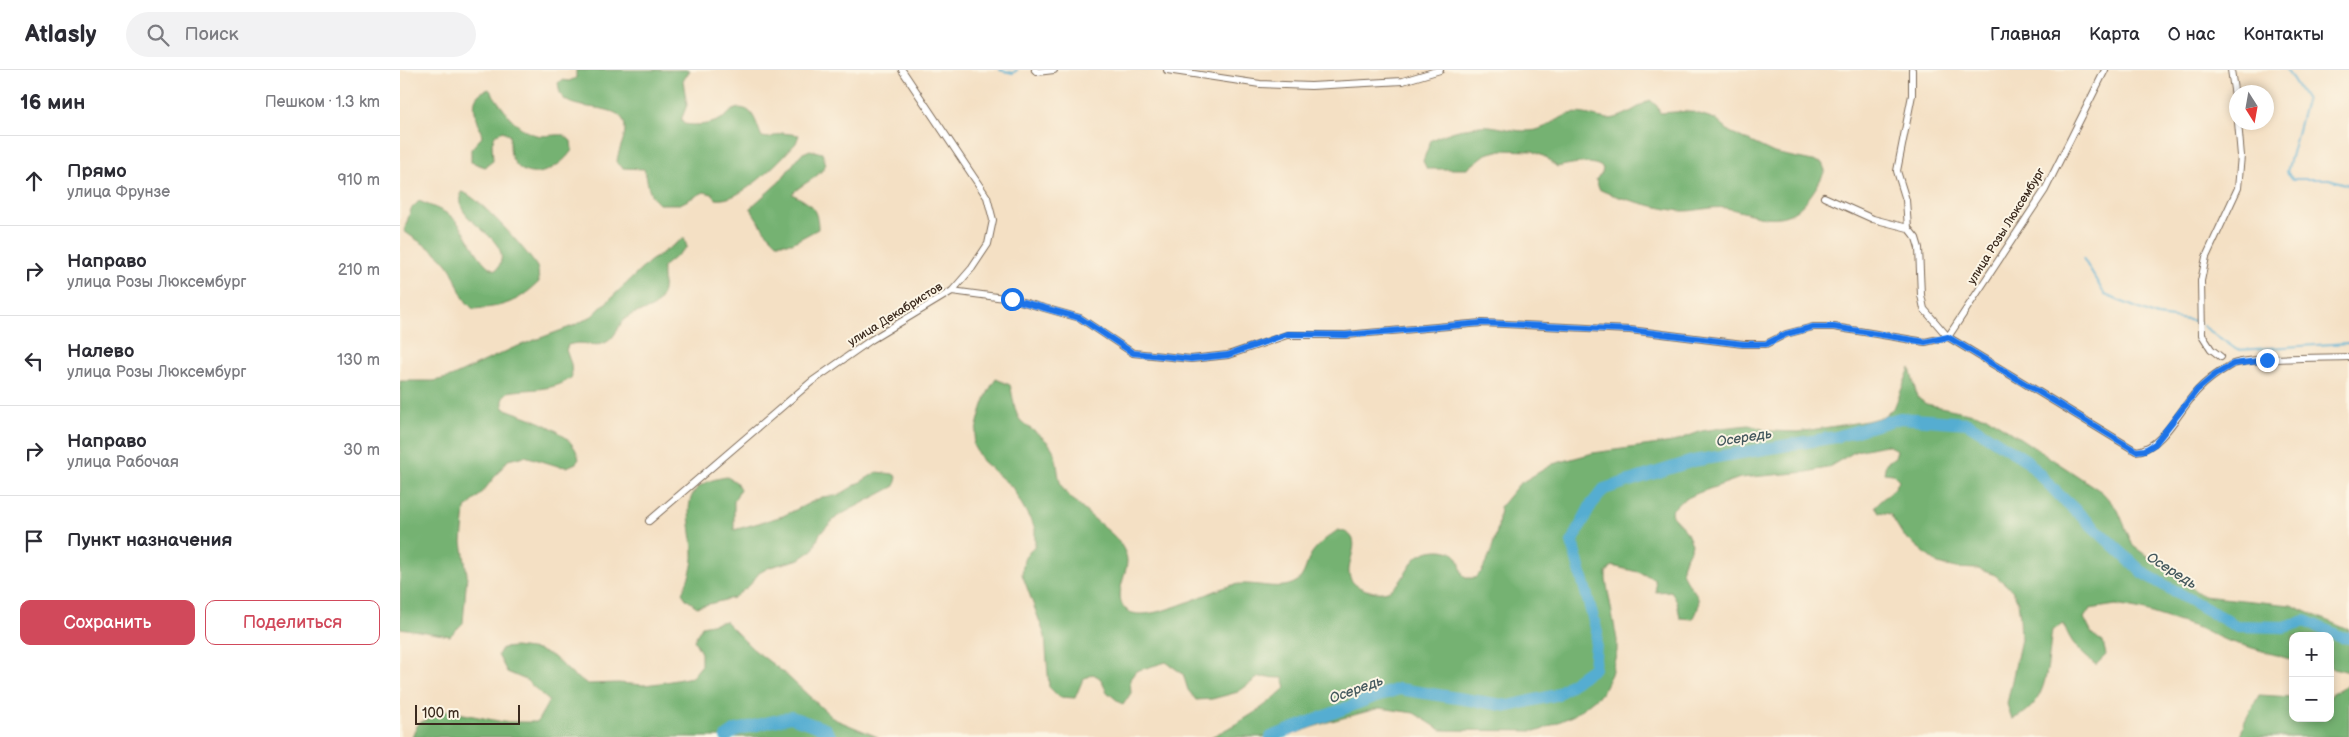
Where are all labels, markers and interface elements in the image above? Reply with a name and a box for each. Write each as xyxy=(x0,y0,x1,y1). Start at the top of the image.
search box xyxy=(126,12,476,57)
text: Atlasly xyxy=(25,20,96,49)
icon: search xyxy=(144,21,172,49)
text: Поиск xyxy=(184,23,239,46)
text: Главная xyxy=(1990,24,2061,45)
text: Карта xyxy=(2089,24,2140,45)
text: О нас xyxy=(2168,24,2215,45)
text: Контакты xyxy=(2243,24,2324,45)
north arrow xyxy=(2229,85,2274,130)
text: 16 мин xyxy=(20,90,85,115)
text: Пешком · 1.3 km xyxy=(265,93,380,112)
text: Прямо xyxy=(67,160,127,183)
street label: улица Розы Люксембург xyxy=(1964,165,2049,287)
icon: ahead xyxy=(20,167,48,195)
text: 910 m xyxy=(338,171,380,190)
text: улица Фрунзе xyxy=(67,183,170,202)
text: Направо xyxy=(67,250,147,273)
icon: right xyxy=(20,257,48,285)
text: 210 m xyxy=(338,261,380,280)
text: улица Розы Люксембург xyxy=(67,273,247,292)
street label: улица Декабристов xyxy=(845,279,946,350)
route start xyxy=(1001,288,1024,311)
text: Налево xyxy=(67,340,134,363)
icon: left xyxy=(20,347,48,375)
route end xyxy=(2256,349,2279,372)
text: 130 m xyxy=(337,351,380,370)
text: улица Розы Люксембург xyxy=(67,363,247,382)
water label: Осередь xyxy=(1715,425,1773,450)
text: Направо xyxy=(67,430,147,453)
icon: right xyxy=(20,437,48,465)
text: 30 m xyxy=(343,441,380,460)
text: улица Рабочая xyxy=(67,453,179,472)
icon: arrive xyxy=(20,527,48,555)
text: Пункт назначения xyxy=(67,529,232,552)
water label: Осередь xyxy=(2144,548,2200,592)
button: Сохранить xyxy=(20,600,195,645)
button: Поделиться xyxy=(205,600,380,645)
map controls xyxy=(2289,632,2334,722)
button: + xyxy=(2289,632,2334,677)
water label: Осередь xyxy=(1327,672,1385,707)
button: − xyxy=(2289,677,2334,722)
scale bar xyxy=(415,702,520,725)
text: 100 m xyxy=(422,705,459,722)

